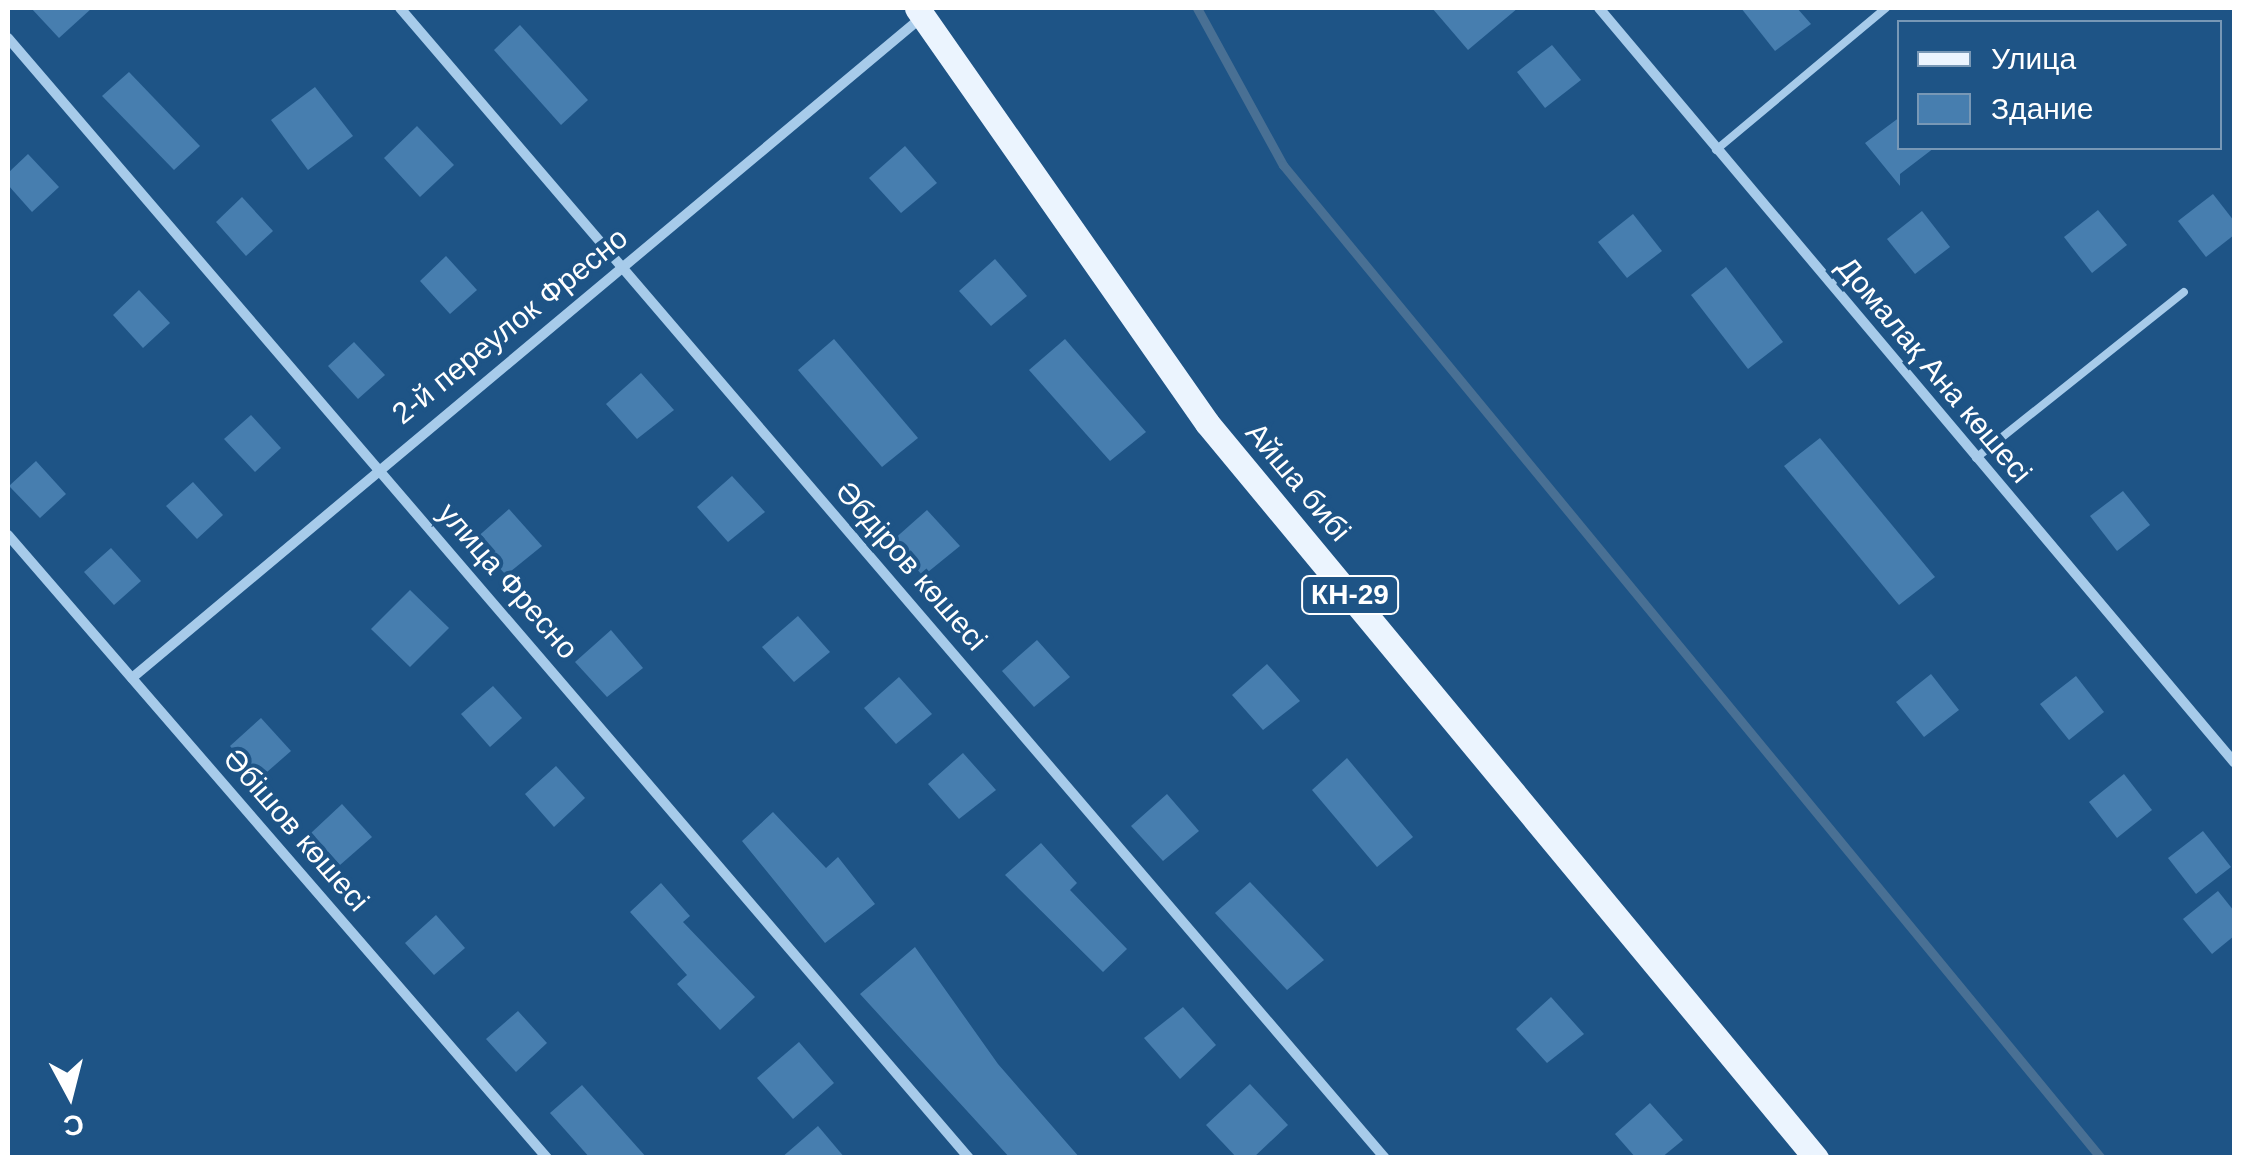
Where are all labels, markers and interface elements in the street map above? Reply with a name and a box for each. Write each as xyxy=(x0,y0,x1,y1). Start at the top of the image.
legend xyxy=(1897,20,2222,150)
text: Улица xyxy=(1991,42,2076,75)
text: Здание xyxy=(1991,92,2093,125)
street label: 2-й переулок Фресно xyxy=(385,220,635,432)
street label: Домалақ Ана көшесі xyxy=(1829,250,2039,490)
street label: Айша бибі xyxy=(1238,415,1358,549)
street label: Әбдіров көшесі xyxy=(828,474,994,658)
street label: улица Фресно xyxy=(430,496,586,666)
road number: КН-29 xyxy=(1300,572,1400,618)
street label: Әбішов көшесі xyxy=(216,741,376,919)
north arrow xyxy=(20,1045,120,1145)
text: С xyxy=(62,1109,86,1142)

